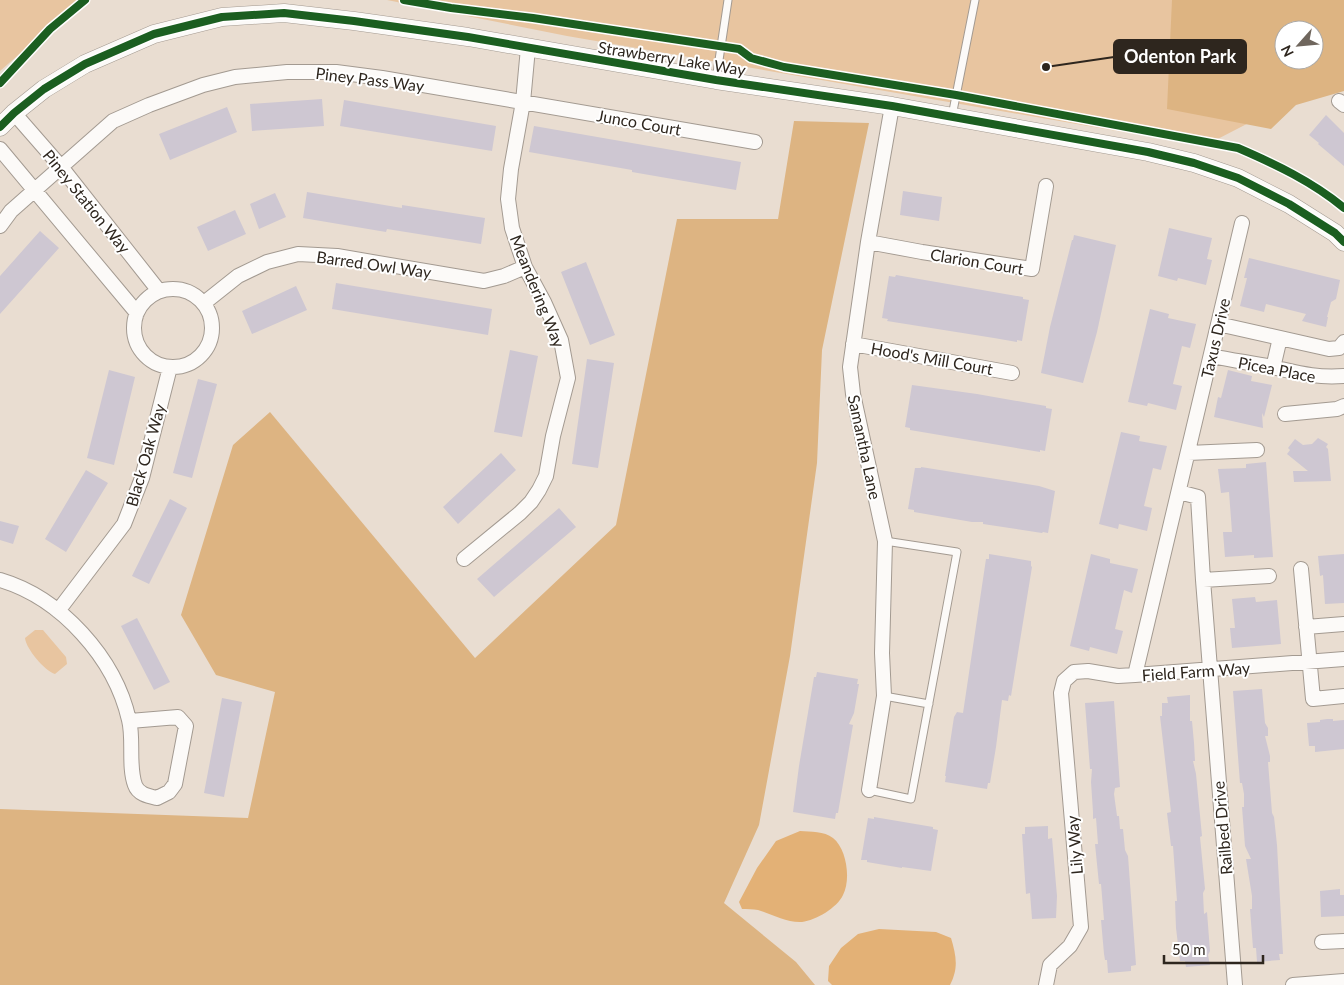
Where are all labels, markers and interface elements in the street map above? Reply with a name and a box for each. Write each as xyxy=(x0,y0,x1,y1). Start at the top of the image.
north arrow xyxy=(1274,20,1324,70)
street label: Strawberry Lake Way xyxy=(597,37,748,79)
callout: Odenton Park xyxy=(1114,40,1246,73)
text: N xyxy=(1277,42,1297,60)
text: Odenton Park xyxy=(1124,45,1236,67)
street label: Piney Pass Way xyxy=(315,63,426,95)
street label: Junco Court xyxy=(595,105,683,139)
street label: Piney Station Way xyxy=(39,145,135,257)
street label: Meandering Way xyxy=(507,232,570,351)
street label: Clarion Court xyxy=(929,244,1025,278)
street label: Barred Owl Way xyxy=(315,247,433,282)
street label: Taxus Drive xyxy=(1197,296,1233,380)
street label: Hood's Mill Court xyxy=(870,338,995,378)
street label: Picea Place xyxy=(1237,352,1317,386)
street label: Samantha Lane xyxy=(845,393,885,501)
street label: Black Oak Way xyxy=(121,401,169,509)
street label: Field Farm Way xyxy=(1141,658,1252,684)
street label: Railbed Drive xyxy=(1208,780,1236,876)
street label: Lily Way xyxy=(1062,814,1086,875)
scale bar xyxy=(1164,932,1263,964)
text: 50 m xyxy=(1172,940,1206,958)

